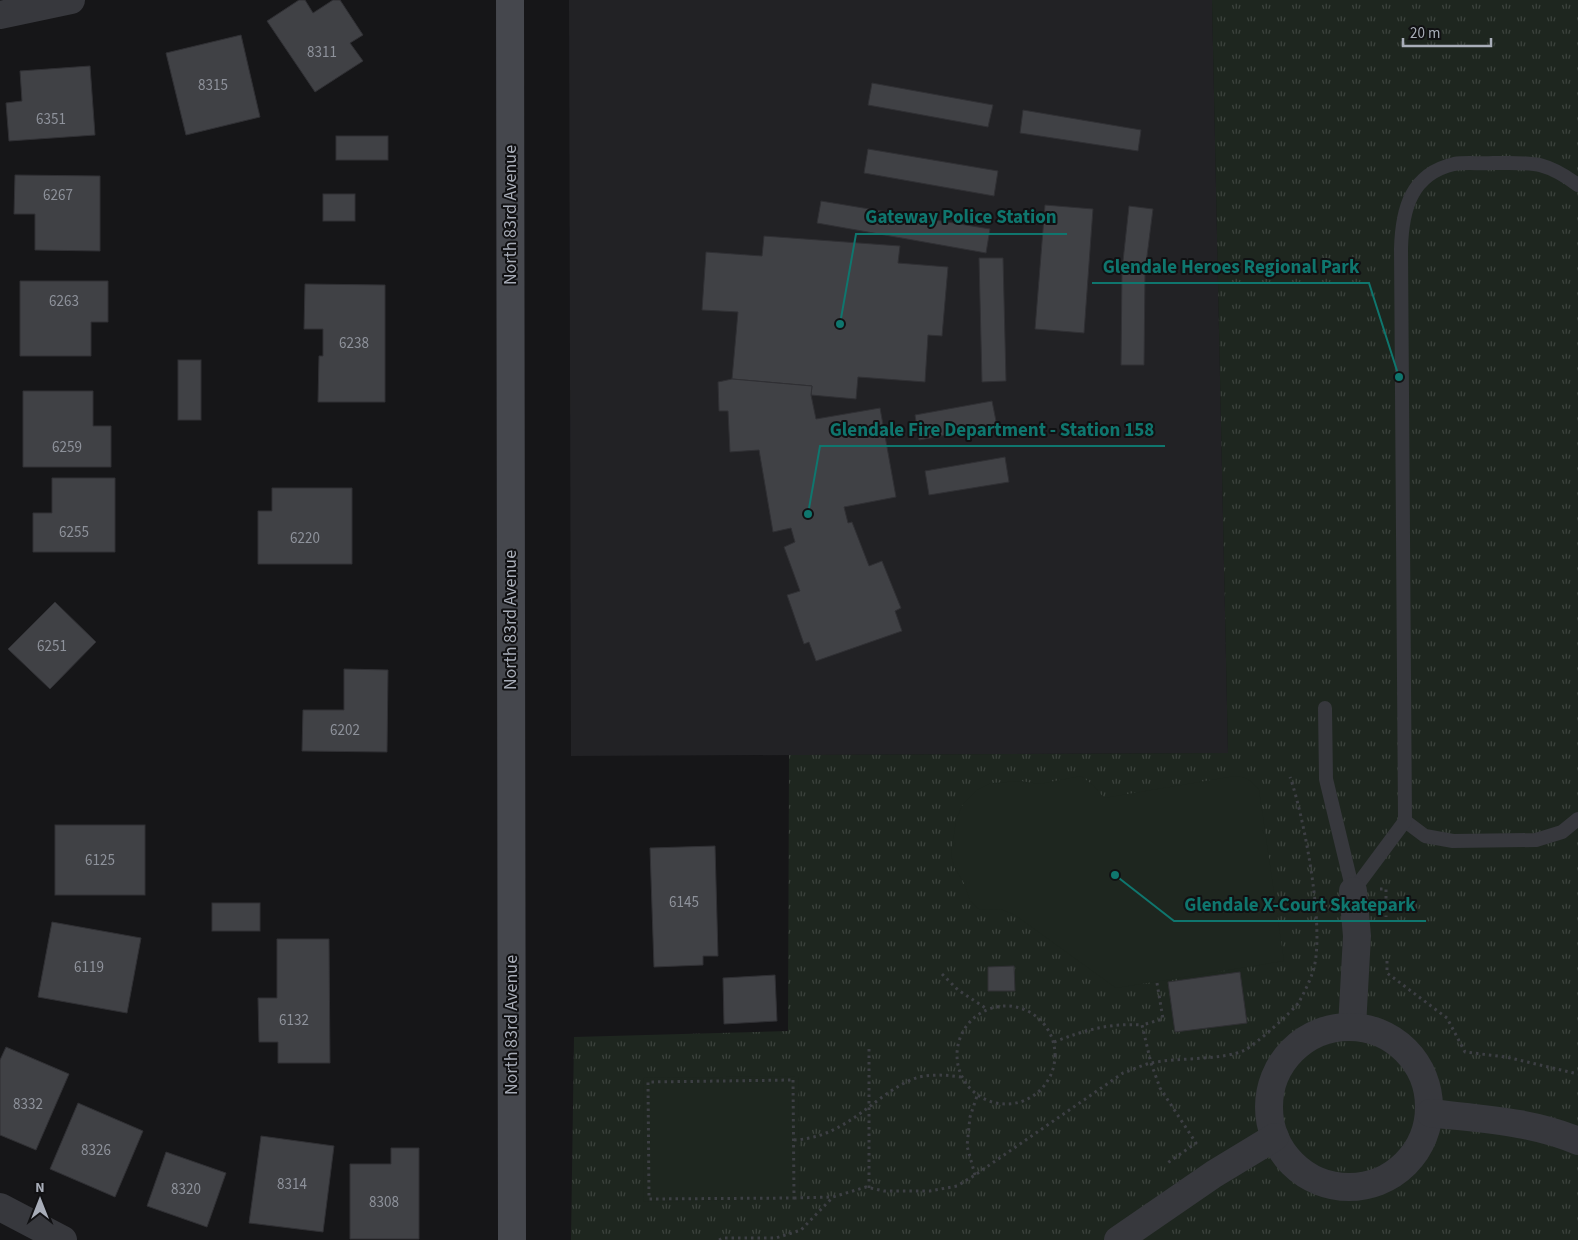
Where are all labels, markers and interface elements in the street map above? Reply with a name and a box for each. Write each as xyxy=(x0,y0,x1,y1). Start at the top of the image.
scale bar xyxy=(1403,15,1490,47)
text: 20 m xyxy=(1410,23,1440,44)
house number: 8311 xyxy=(307,42,337,63)
house number: 8315 xyxy=(198,75,228,96)
house number: 6351 xyxy=(36,109,66,130)
street label: North 83rd Avenue xyxy=(498,145,523,285)
house number: 6267 xyxy=(43,185,73,206)
callout: Gateway Police Station xyxy=(856,200,1067,234)
text: Gateway Police Station xyxy=(865,204,1057,231)
callout: Glendale Heroes Regional Park xyxy=(1092,249,1369,283)
text: Glendale Heroes Regional Park xyxy=(1103,254,1360,281)
house number: 6263 xyxy=(49,291,79,312)
house number: 6238 xyxy=(339,333,369,354)
callout: Glendale Fire Department - Station 158 xyxy=(820,412,1165,446)
text: Glendale Fire Department - Station 158 xyxy=(830,417,1154,444)
house number: 6259 xyxy=(52,437,82,458)
house number: 6255 xyxy=(59,522,89,543)
house number: 6220 xyxy=(290,528,320,549)
street label: North 83rd Avenue xyxy=(498,550,523,690)
house number: 6251 xyxy=(37,636,67,657)
house number: 6202 xyxy=(330,720,360,741)
house number: 6125 xyxy=(85,850,115,871)
callout: Glendale X-Court Skatepark xyxy=(1174,887,1426,921)
house number: 6145 xyxy=(669,892,699,913)
text: Glendale X-Court Skatepark xyxy=(1184,892,1416,919)
street label: North 83rd Avenue xyxy=(499,955,524,1095)
house number: 6119 xyxy=(74,957,104,978)
house number: 6132 xyxy=(279,1010,309,1031)
house number: 8332 xyxy=(13,1094,43,1115)
house number: 8326 xyxy=(81,1140,111,1161)
house number: 8314 xyxy=(277,1174,307,1195)
north arrow xyxy=(15,1175,65,1225)
text: N xyxy=(35,1178,45,1198)
house number: 8320 xyxy=(171,1179,201,1200)
house number: 8308 xyxy=(369,1192,399,1213)

